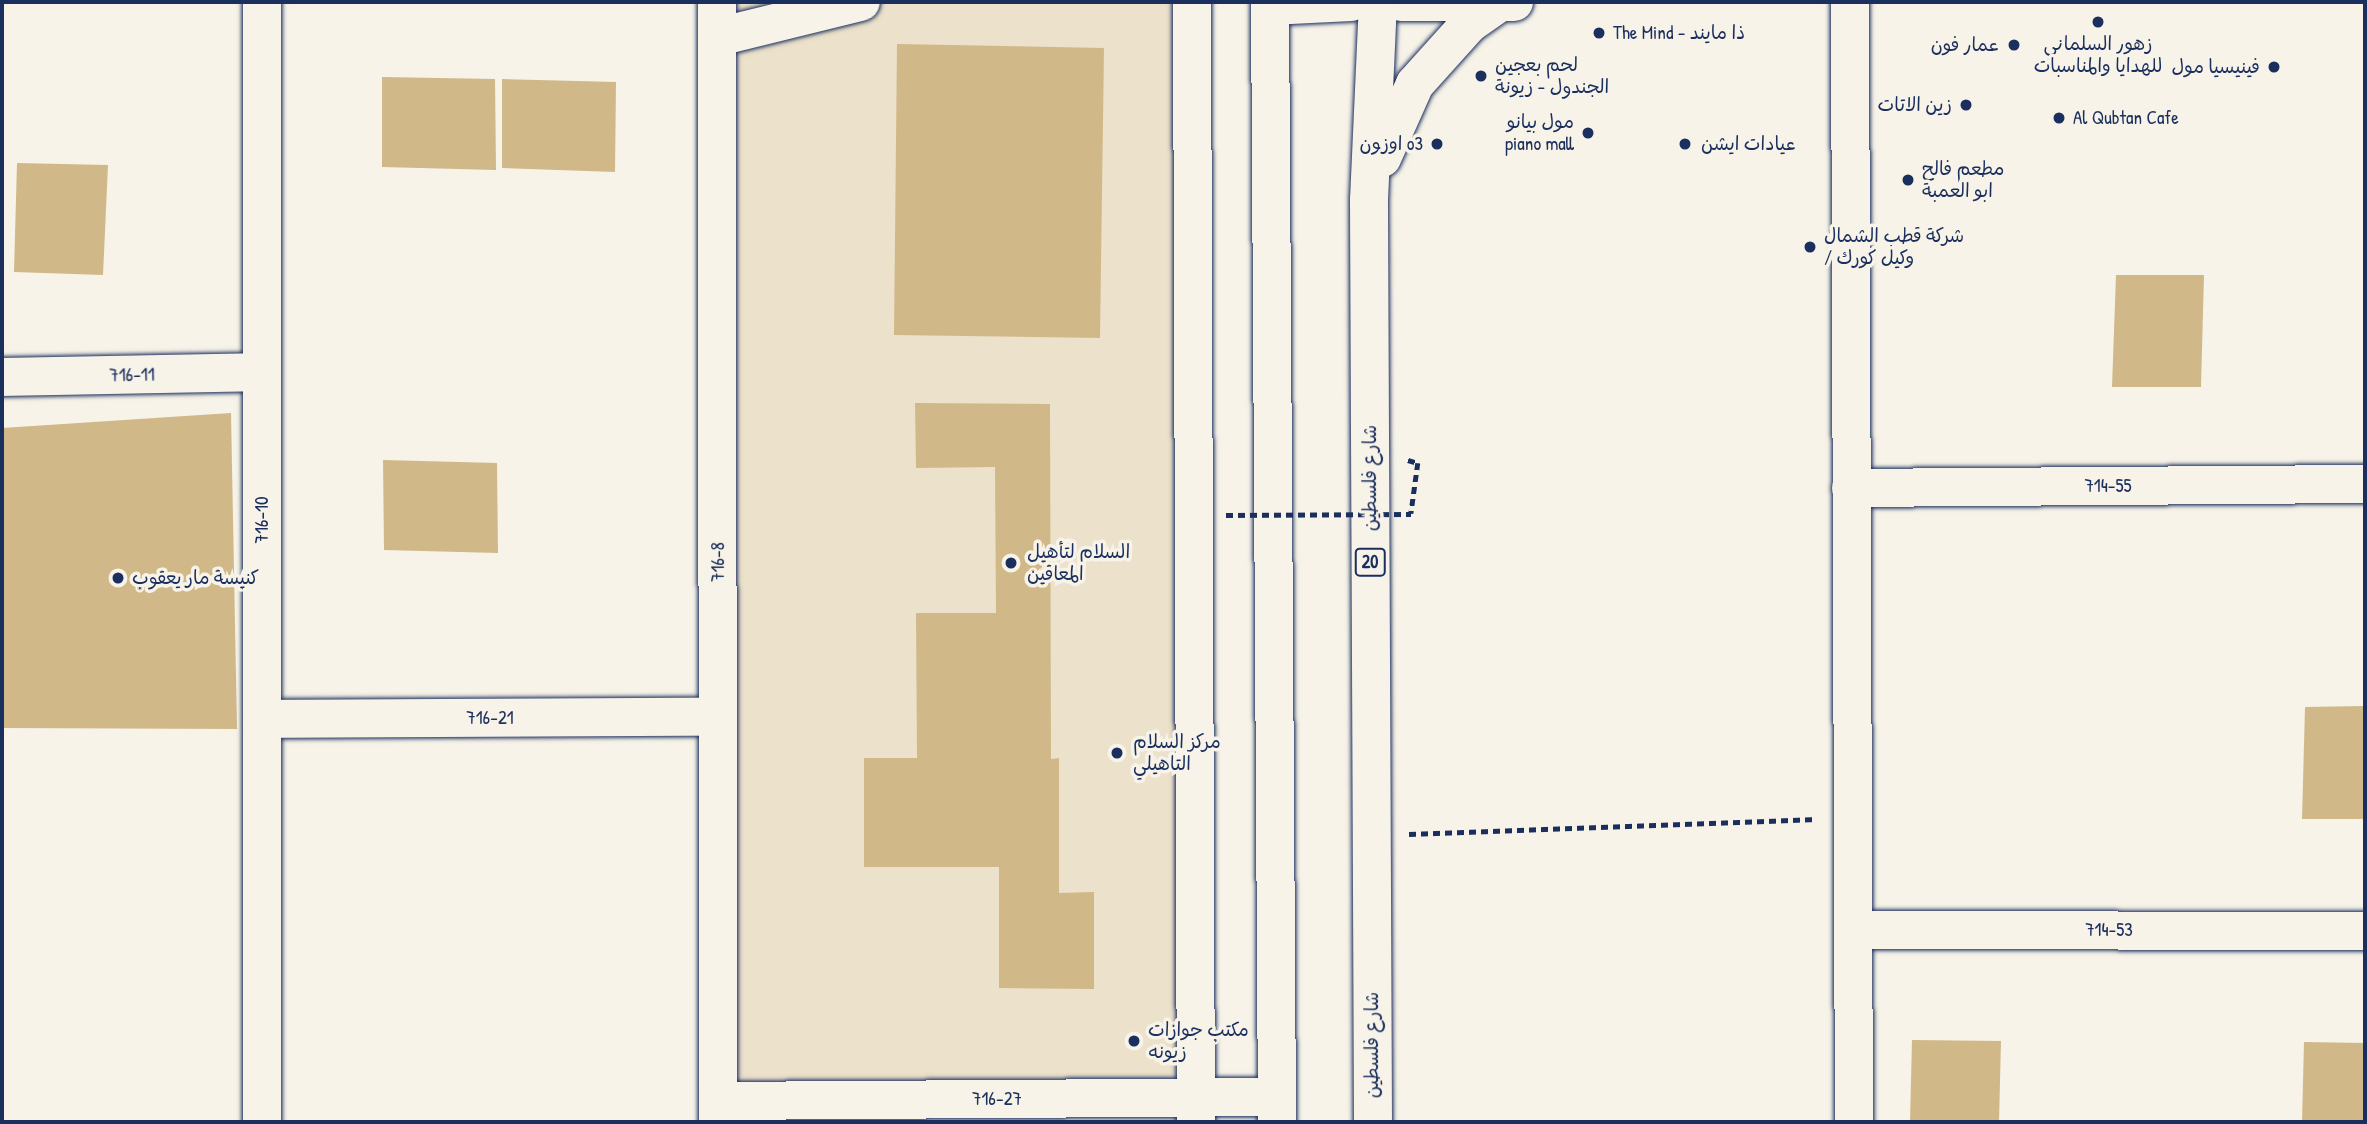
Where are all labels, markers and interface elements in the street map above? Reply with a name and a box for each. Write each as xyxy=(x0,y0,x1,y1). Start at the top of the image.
marker: زهور السلماني للهدايا والمناسبات xyxy=(2090,14,2106,30)
place label: The Mind - ذا مايند xyxy=(1613,22,1745,44)
marker: The Mind - ذا مايند xyxy=(1591,25,1607,41)
place label: زهور السلماني للهدايا والمناسبات xyxy=(2034,33,2162,77)
place label: عمار فون xyxy=(1931,34,2000,56)
marker: عمار فون xyxy=(2006,37,2022,53)
place label: لحم بعجين الجندول - زيونة xyxy=(1495,54,1609,98)
place label: فينيسيا مول xyxy=(2172,56,2260,78)
marker: فينيسيا مول xyxy=(2266,59,2282,75)
marker: لحم بعجين الجندول - زيونة xyxy=(1473,68,1489,84)
place label: زين الاتات xyxy=(1878,94,1952,116)
marker: زين الاتات xyxy=(1958,97,1974,113)
place label: Al Qubtan Cafe xyxy=(2073,107,2179,129)
marker: Al Qubtan Cafe xyxy=(2051,110,2067,126)
place label: مول بيانو piano mall xyxy=(1505,111,1574,155)
marker: مول بيانو piano mall xyxy=(1580,125,1596,141)
place label: اوزون o3 xyxy=(1359,133,1423,155)
place label: عيادات ايشن xyxy=(1701,133,1796,155)
marker: عيادات ايشن xyxy=(1675,134,1695,154)
marker: اوزون o3 xyxy=(1429,136,1445,152)
place label: مطعم فالح ابو العمبة xyxy=(1922,158,2005,202)
marker: مطعم فالح ابو العمبة xyxy=(1900,172,1916,188)
place label: شركة قطب الشمال / وكيل كورك xyxy=(1824,225,1964,269)
marker: شركة قطب الشمال / وكيل كورك xyxy=(1802,239,1818,255)
street label: 716-11 xyxy=(109,363,155,387)
street label: شارع فلسطين xyxy=(1359,425,1381,531)
street label: 714-55 xyxy=(2084,475,2132,497)
street label: 716-10 xyxy=(251,497,273,543)
place label: السلام لتأهيل المعاقين xyxy=(1027,541,1130,585)
street label: 716-8 xyxy=(707,542,729,582)
road number: 20 xyxy=(1354,548,1386,576)
marker: السلام لتأهيل المعاقين xyxy=(1001,553,1021,573)
place label: كنيسة مار يعقوب xyxy=(132,567,259,589)
marker: كنيسة مار يعقوب xyxy=(110,570,126,586)
street label: 716-21 xyxy=(466,707,514,729)
place label: مركز السلام التاهيلي xyxy=(1133,731,1221,775)
marker: مركز السلام التاهيلي xyxy=(1107,743,1127,763)
street label: 714-53 xyxy=(2085,919,2133,941)
street label: شارع فلسطين xyxy=(1361,992,1383,1098)
place label: مكتب جوازات زيونه xyxy=(1148,1019,1249,1063)
marker: مكتب جوازات زيونه xyxy=(1126,1033,1142,1049)
street label: 716-27 xyxy=(972,1088,1022,1110)

